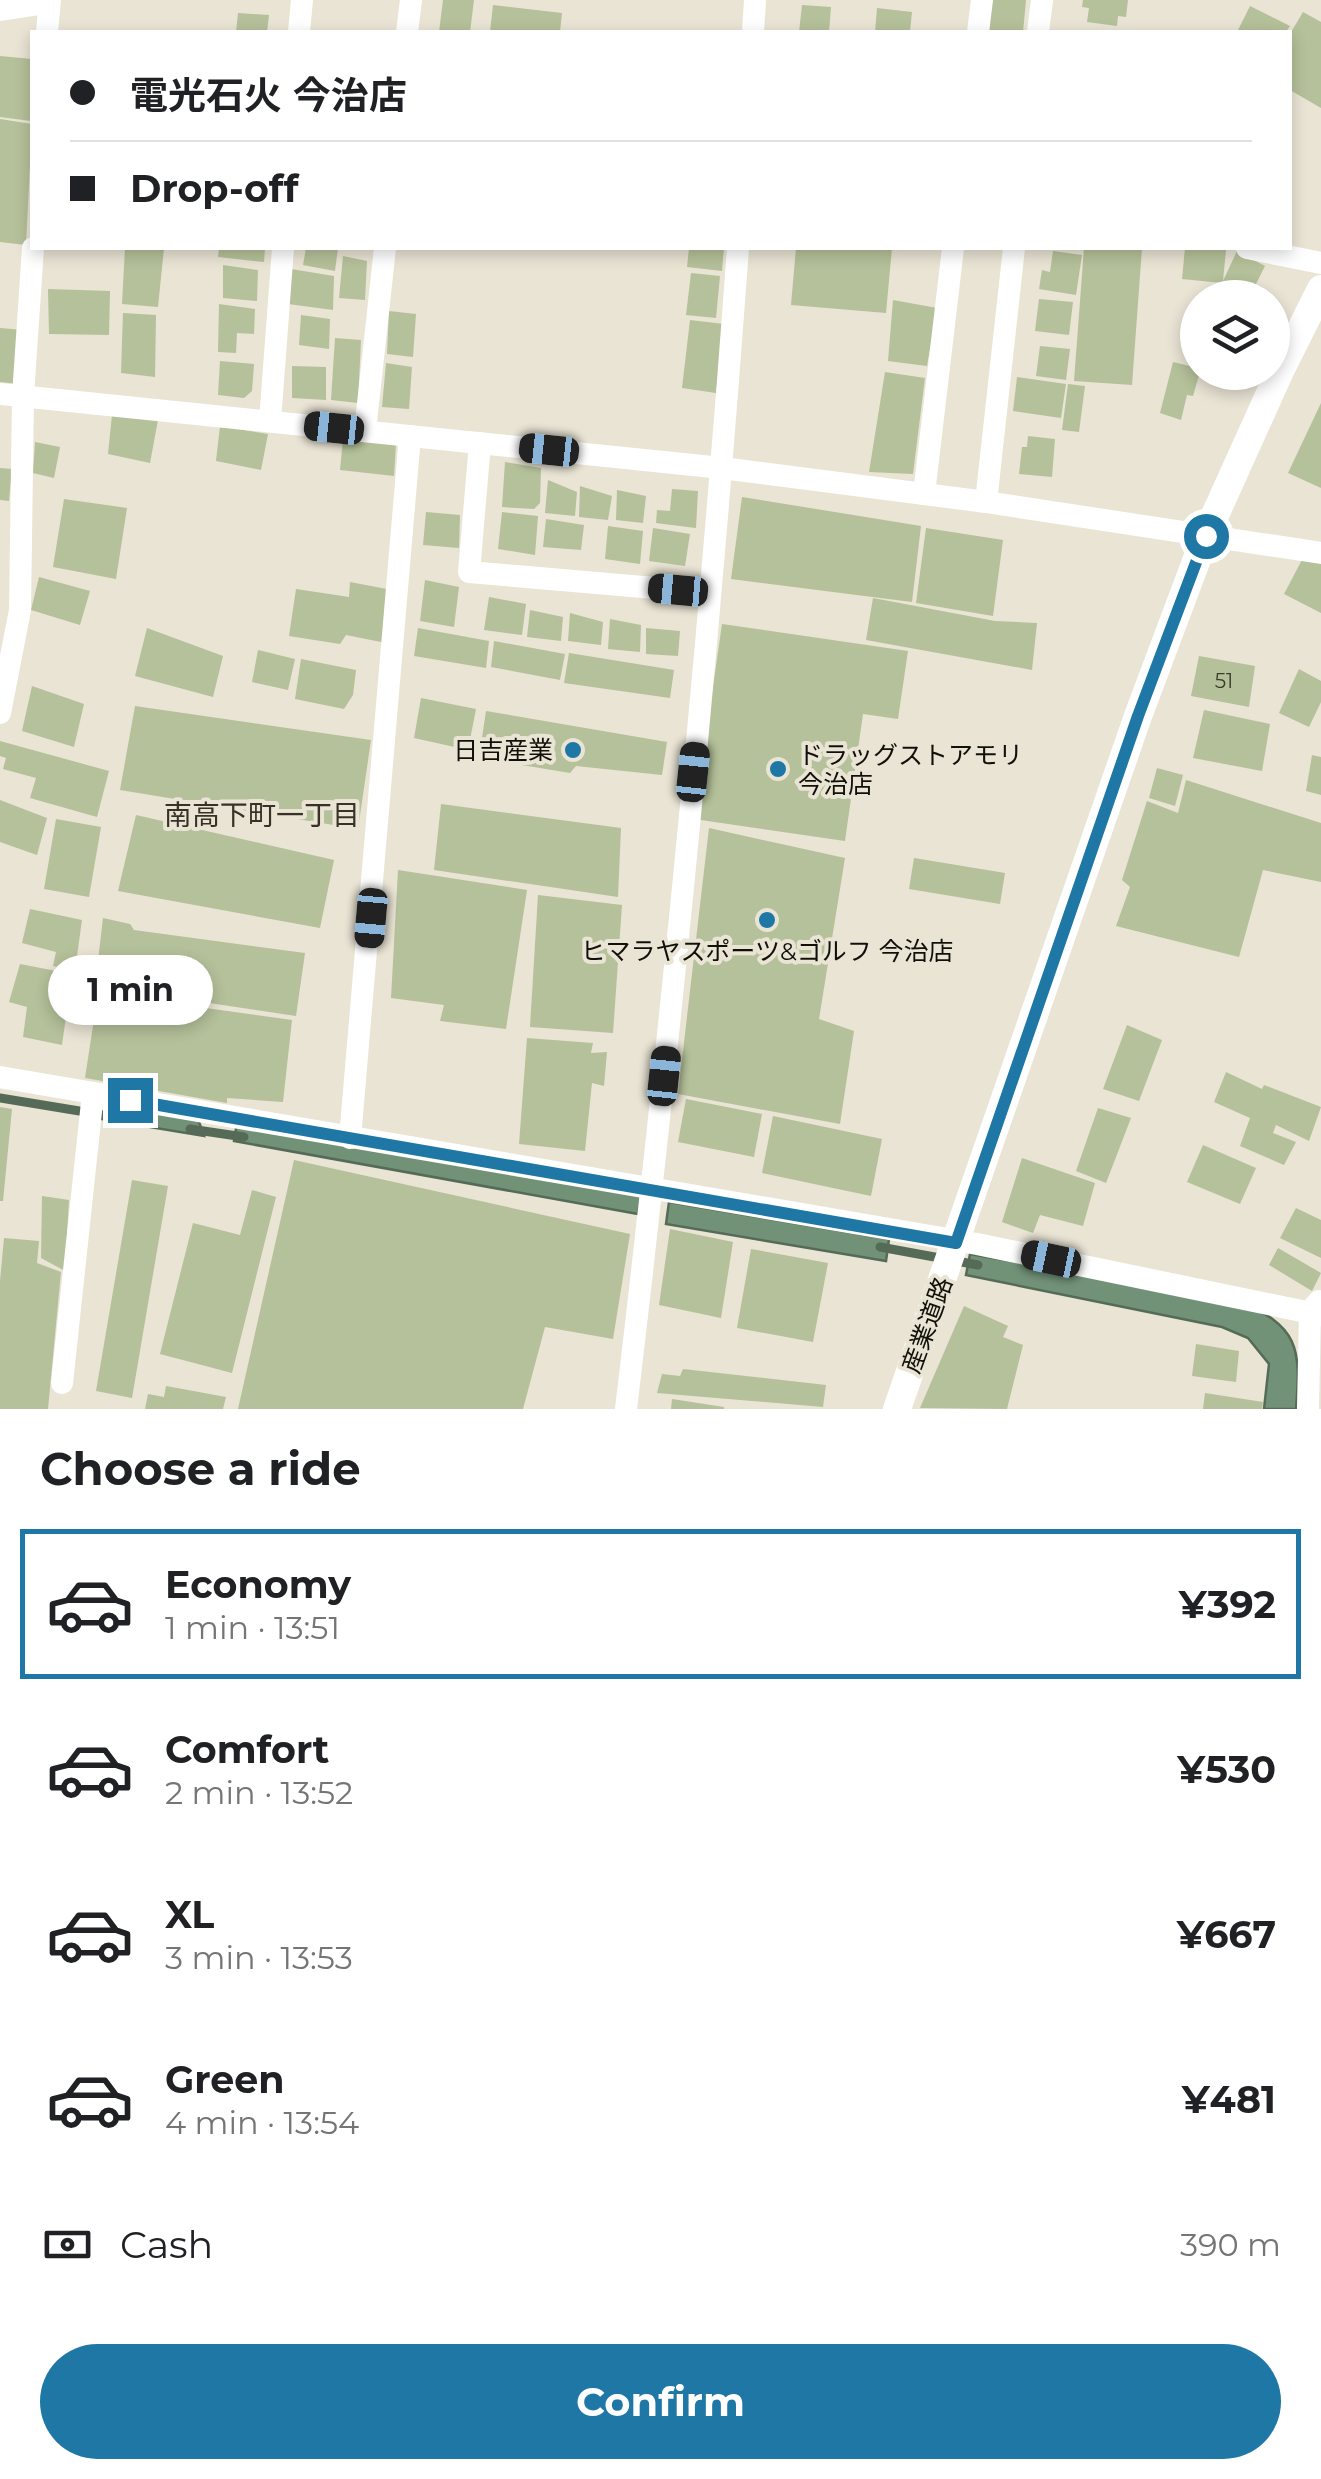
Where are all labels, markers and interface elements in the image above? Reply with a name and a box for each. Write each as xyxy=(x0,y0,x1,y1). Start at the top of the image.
text: 電光石火 今治店 xyxy=(130,72,407,119)
text: Drop-off xyxy=(130,165,299,212)
map controls xyxy=(1180,280,1290,390)
button: layers xyxy=(1180,280,1290,390)
car xyxy=(303,410,365,446)
car xyxy=(518,432,580,468)
route start xyxy=(1184,514,1229,559)
car xyxy=(647,572,709,608)
house number: 51 xyxy=(1215,669,1233,693)
place label: 日吉産業 xyxy=(453,735,553,765)
marker: 日吉産業 xyxy=(562,739,584,761)
place label: ドラッグストアモリ 今治店 xyxy=(798,740,1023,799)
car xyxy=(675,741,711,803)
marker: ドラッグストアモリ 今治店 xyxy=(767,758,789,780)
district label: 南高下町一丁目 xyxy=(164,798,360,832)
car xyxy=(353,887,389,949)
marker: ヒマラヤスポーツ&ゴルフ 今治店 xyxy=(756,909,778,931)
place label: ヒマラヤスポーツ&ゴルフ 今治店 xyxy=(581,936,953,966)
callout: 1 min xyxy=(48,955,212,1025)
text: 1 min xyxy=(87,970,174,1009)
car xyxy=(646,1045,682,1107)
route end xyxy=(108,1078,153,1123)
car xyxy=(1019,1238,1083,1280)
street label: 産業道路 xyxy=(896,1273,958,1377)
text: Choose a ride xyxy=(40,1441,361,1496)
icon: car xyxy=(45,1559,135,1649)
text: Economy xyxy=(165,1561,351,1608)
text: ¥392 xyxy=(1179,1581,1276,1628)
text: 1 min · 13:51 xyxy=(165,1608,340,1647)
icon: car xyxy=(45,1724,135,1814)
text: Comfort xyxy=(165,1726,329,1773)
text: ¥530 xyxy=(1177,1746,1276,1793)
text: 2 min · 13:52 xyxy=(165,1773,353,1812)
icon: car xyxy=(45,1889,135,1979)
text: XL xyxy=(165,1891,214,1938)
text: ¥667 xyxy=(1177,1911,1276,1958)
text: 3 min · 13:53 xyxy=(165,1938,353,1977)
icon: car xyxy=(45,2054,135,2144)
text: Green xyxy=(165,2056,285,2103)
text: ¥481 xyxy=(1182,2076,1276,2123)
text: 4 min · 13:54 xyxy=(165,2103,359,2142)
icon: cash xyxy=(40,2217,95,2272)
text: Cash xyxy=(120,2221,213,2268)
text: 390 m xyxy=(1180,2225,1281,2264)
button: Confirm xyxy=(40,2344,1281,2459)

